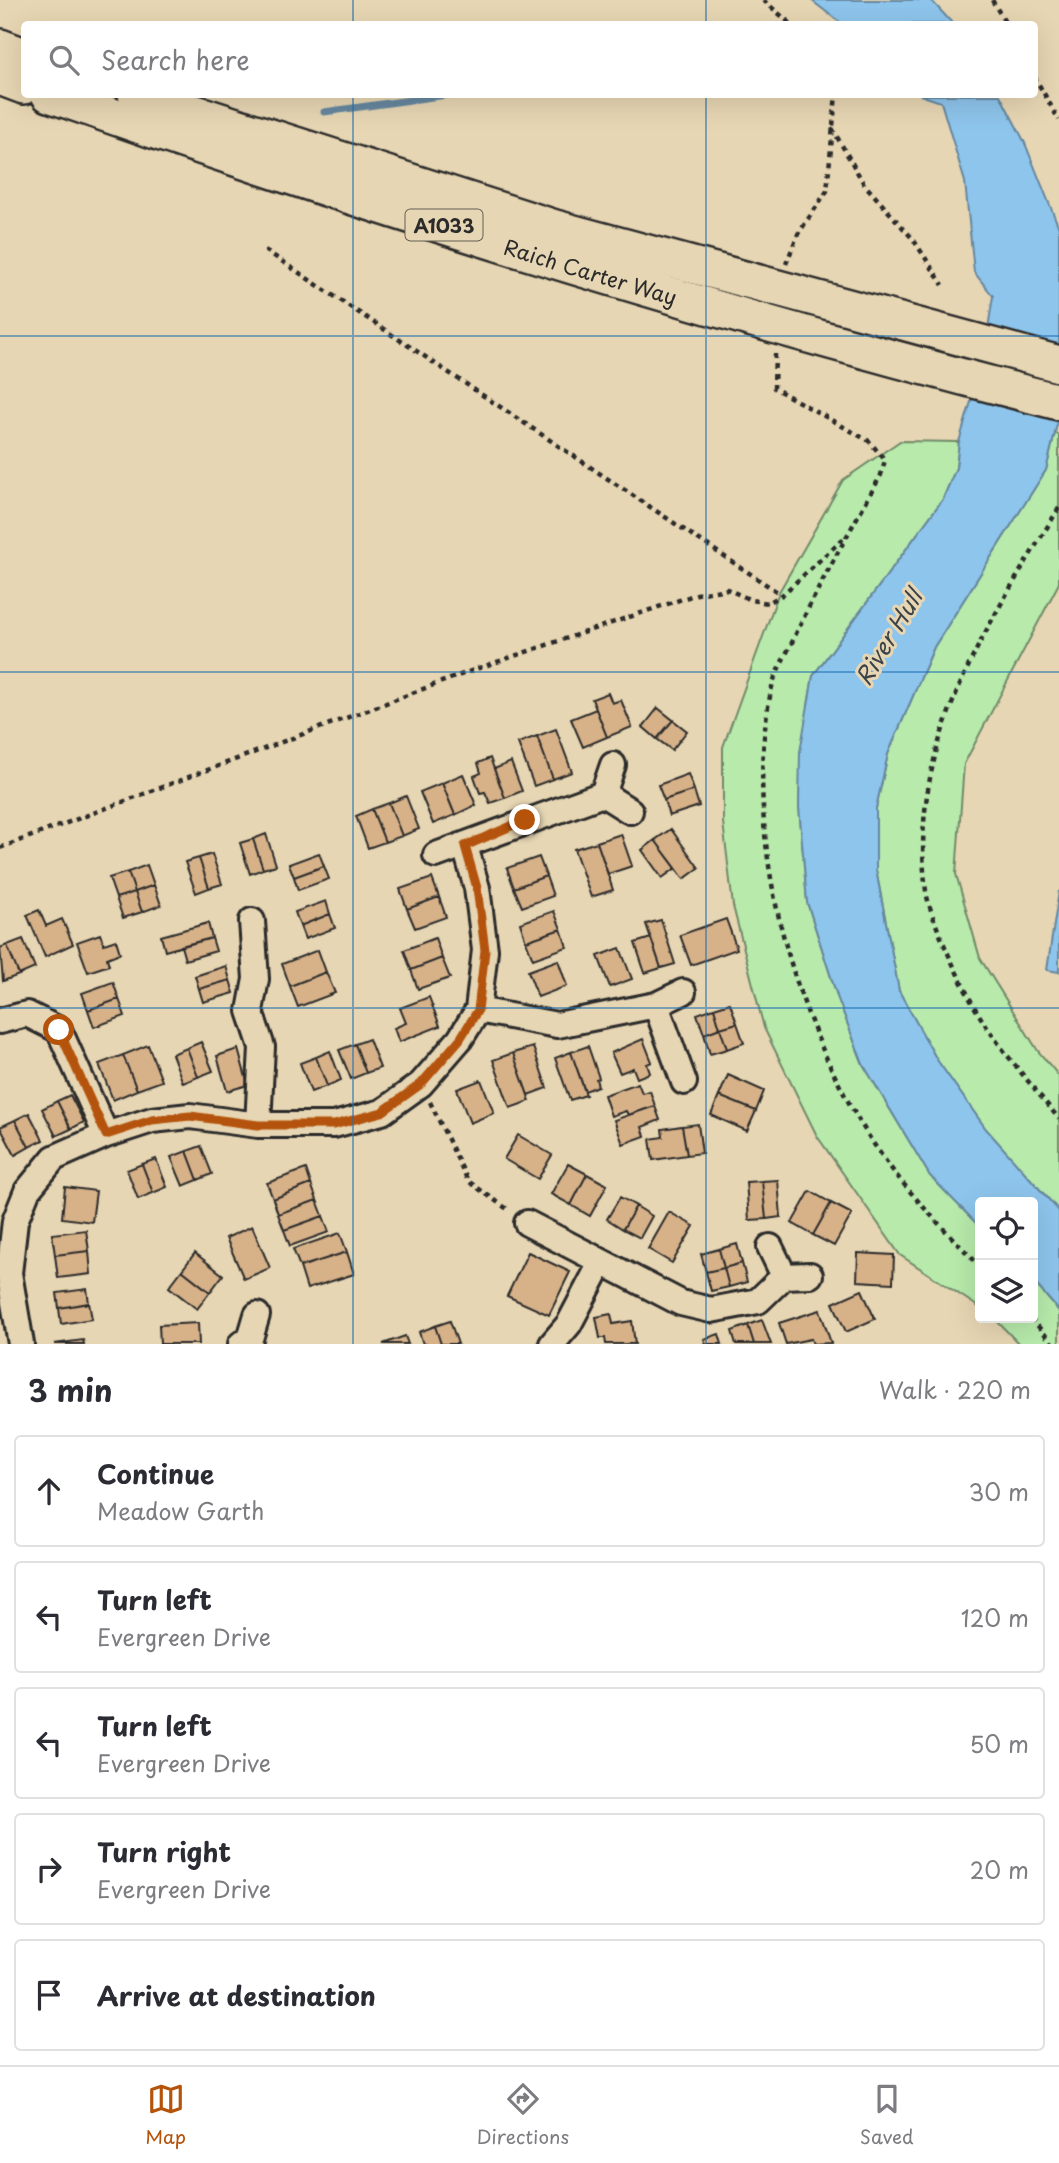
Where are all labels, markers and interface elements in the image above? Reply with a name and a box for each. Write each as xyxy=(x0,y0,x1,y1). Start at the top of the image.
search box xyxy=(21,21,1038,98)
text: Search here xyxy=(101,40,250,79)
icon: search xyxy=(45,41,83,79)
road number: A1033 xyxy=(406,210,482,241)
street label: Raich Carter Way xyxy=(500,230,681,312)
water label: River Hull xyxy=(846,579,932,692)
route end xyxy=(509,804,540,835)
route start xyxy=(43,1014,74,1045)
map controls xyxy=(975,1197,1038,1323)
button: locate xyxy=(975,1197,1038,1260)
button: layers xyxy=(975,1260,1038,1323)
text: 3 min xyxy=(28,1367,113,1412)
text: Walk · 220 m xyxy=(879,1372,1031,1407)
text: Continue xyxy=(97,1454,214,1493)
icon: ahead xyxy=(30,1472,68,1510)
text: 30 m xyxy=(968,1474,1029,1509)
text: Meadow Garth xyxy=(97,1493,264,1528)
text: Turn left xyxy=(97,1580,212,1619)
icon: left xyxy=(30,1598,68,1636)
text: 120 m xyxy=(961,1600,1029,1635)
text: Evergreen Drive xyxy=(97,1619,271,1654)
text: Turn left xyxy=(97,1706,212,1745)
icon: left xyxy=(30,1724,68,1762)
text: 50 m xyxy=(969,1726,1029,1761)
text: Evergreen Drive xyxy=(97,1745,271,1780)
text: Turn right xyxy=(97,1832,231,1871)
icon: right xyxy=(30,1850,68,1888)
text: 20 m xyxy=(970,1852,1029,1887)
text: Evergreen Drive xyxy=(97,1871,271,1906)
icon: arrive xyxy=(30,1976,68,2014)
text: Arrive at destination xyxy=(97,1976,376,2015)
tab: Map xyxy=(145,2080,186,2150)
tab: Directions xyxy=(477,2080,569,2150)
tab: Saved xyxy=(860,2080,914,2150)

